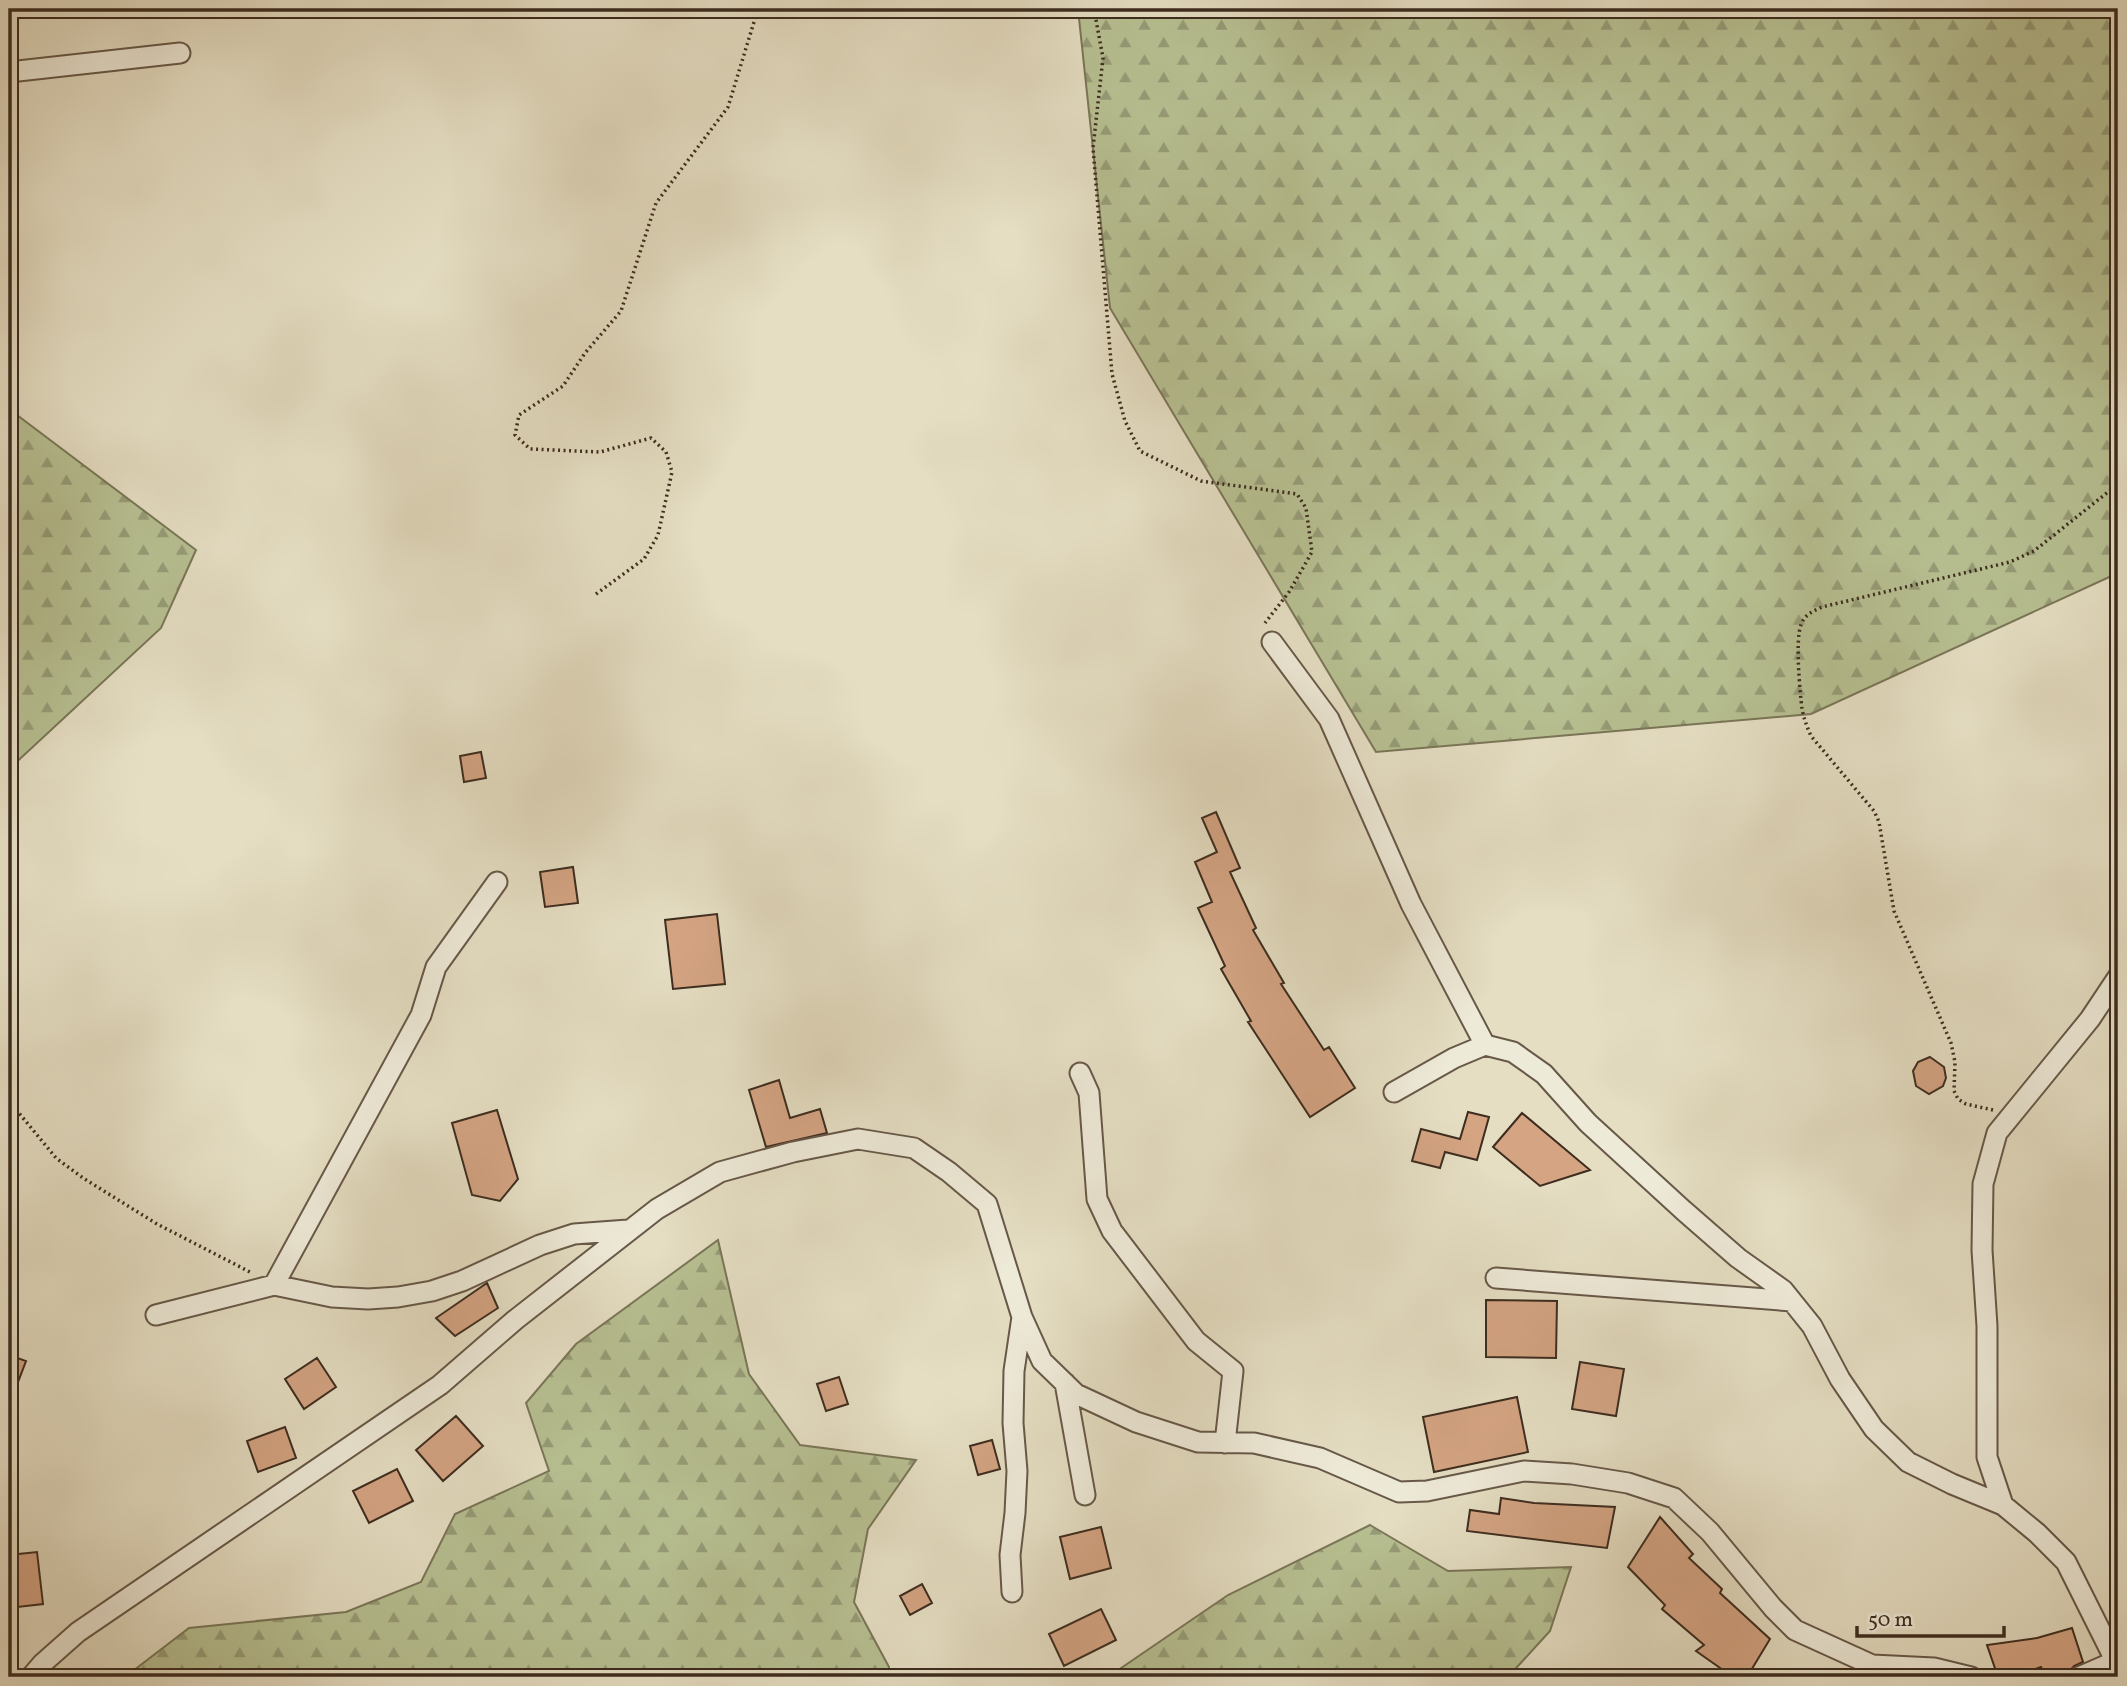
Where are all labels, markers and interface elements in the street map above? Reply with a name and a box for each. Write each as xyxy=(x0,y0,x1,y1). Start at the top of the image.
scale bar xyxy=(1857,1595,2004,1639)
text: 50 m xyxy=(1868,1606,1913,1635)

